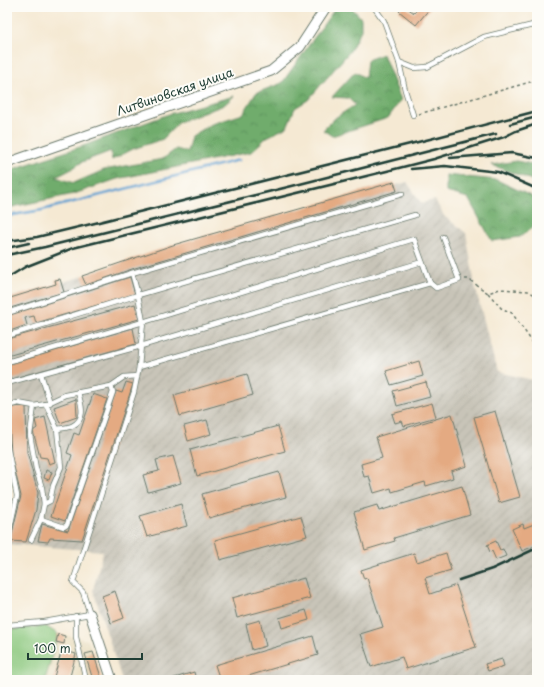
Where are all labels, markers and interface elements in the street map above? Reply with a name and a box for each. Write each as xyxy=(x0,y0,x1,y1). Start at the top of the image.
street label: Литвиновская улица xyxy=(114,62,236,120)
scale bar xyxy=(28,635,142,661)
text: 100 m xyxy=(34,639,71,657)

